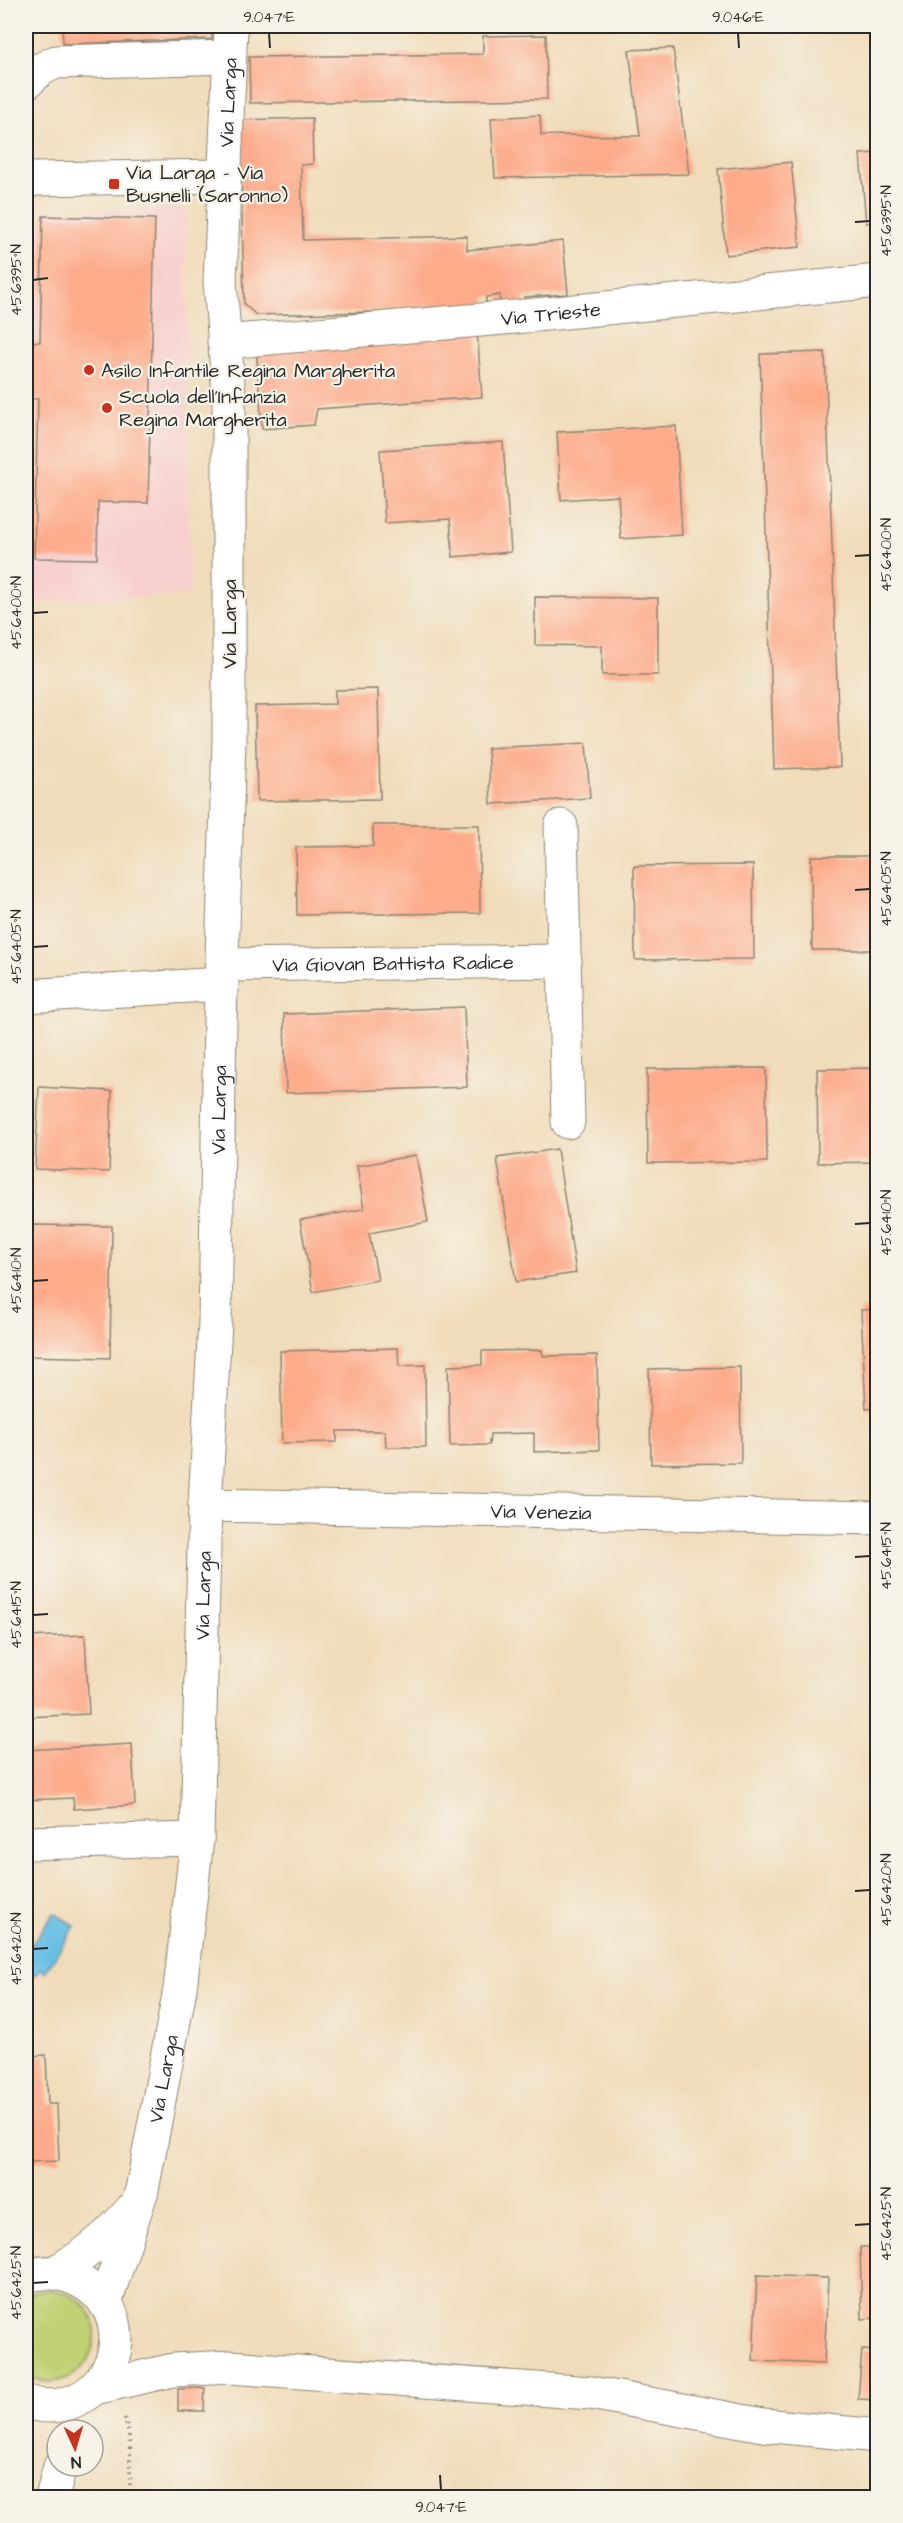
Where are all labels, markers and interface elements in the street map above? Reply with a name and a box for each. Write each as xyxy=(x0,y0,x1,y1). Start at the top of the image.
text: 9.047°E xyxy=(243,7,295,28)
text: 9.046°E xyxy=(712,7,764,28)
street label: Via Larga xyxy=(213,57,245,148)
place label: Via Larga - Via Busnelli (Saronno) xyxy=(126,159,288,210)
marker: Via Larga - Via Busnelli (Saronno) xyxy=(107,177,121,191)
text: 45.6395°N xyxy=(876,185,897,257)
text: 45.6395°N xyxy=(6,244,27,316)
street label: Via Trieste xyxy=(500,296,602,333)
place label: Asilo Infantile Regina Margherita xyxy=(101,357,395,386)
marker: Asilo Infantile Regina Margherita xyxy=(82,363,96,377)
place label: Scuola dell'Infanzia Regina Margherita xyxy=(119,383,287,435)
marker: Scuola dell'Infanzia Regina Margherita xyxy=(100,401,114,415)
text: 45.6400°N xyxy=(876,518,897,592)
text: 45.6400°N xyxy=(6,576,27,650)
street label: Via Larga xyxy=(216,579,245,669)
text: 45.6405°N xyxy=(876,851,897,927)
text: 45.6405°N xyxy=(6,909,27,985)
street label: Via Giovan Battista Radice xyxy=(272,949,514,979)
street label: Via Larga xyxy=(205,1065,235,1155)
text: 45.6410°N xyxy=(876,1190,897,1256)
text: 45.6410°N xyxy=(6,1248,27,1314)
street label: Via Venezia xyxy=(490,1498,592,1527)
text: 45.6415°N xyxy=(876,1522,897,1590)
street label: Via Larga xyxy=(189,1551,220,1641)
text: 45.6415°N xyxy=(6,1581,27,1649)
text: 45.6420°N xyxy=(876,1853,897,1927)
text: 45.6420°N xyxy=(6,1912,27,1986)
street label: Via Larga xyxy=(142,2033,186,2126)
text: 45.6425°N xyxy=(876,2187,897,2261)
text: 45.6425°N xyxy=(6,2246,27,2320)
north arrow xyxy=(45,2418,105,2478)
text: N xyxy=(70,2451,82,2473)
text: 9.047°E xyxy=(415,2497,467,2518)

